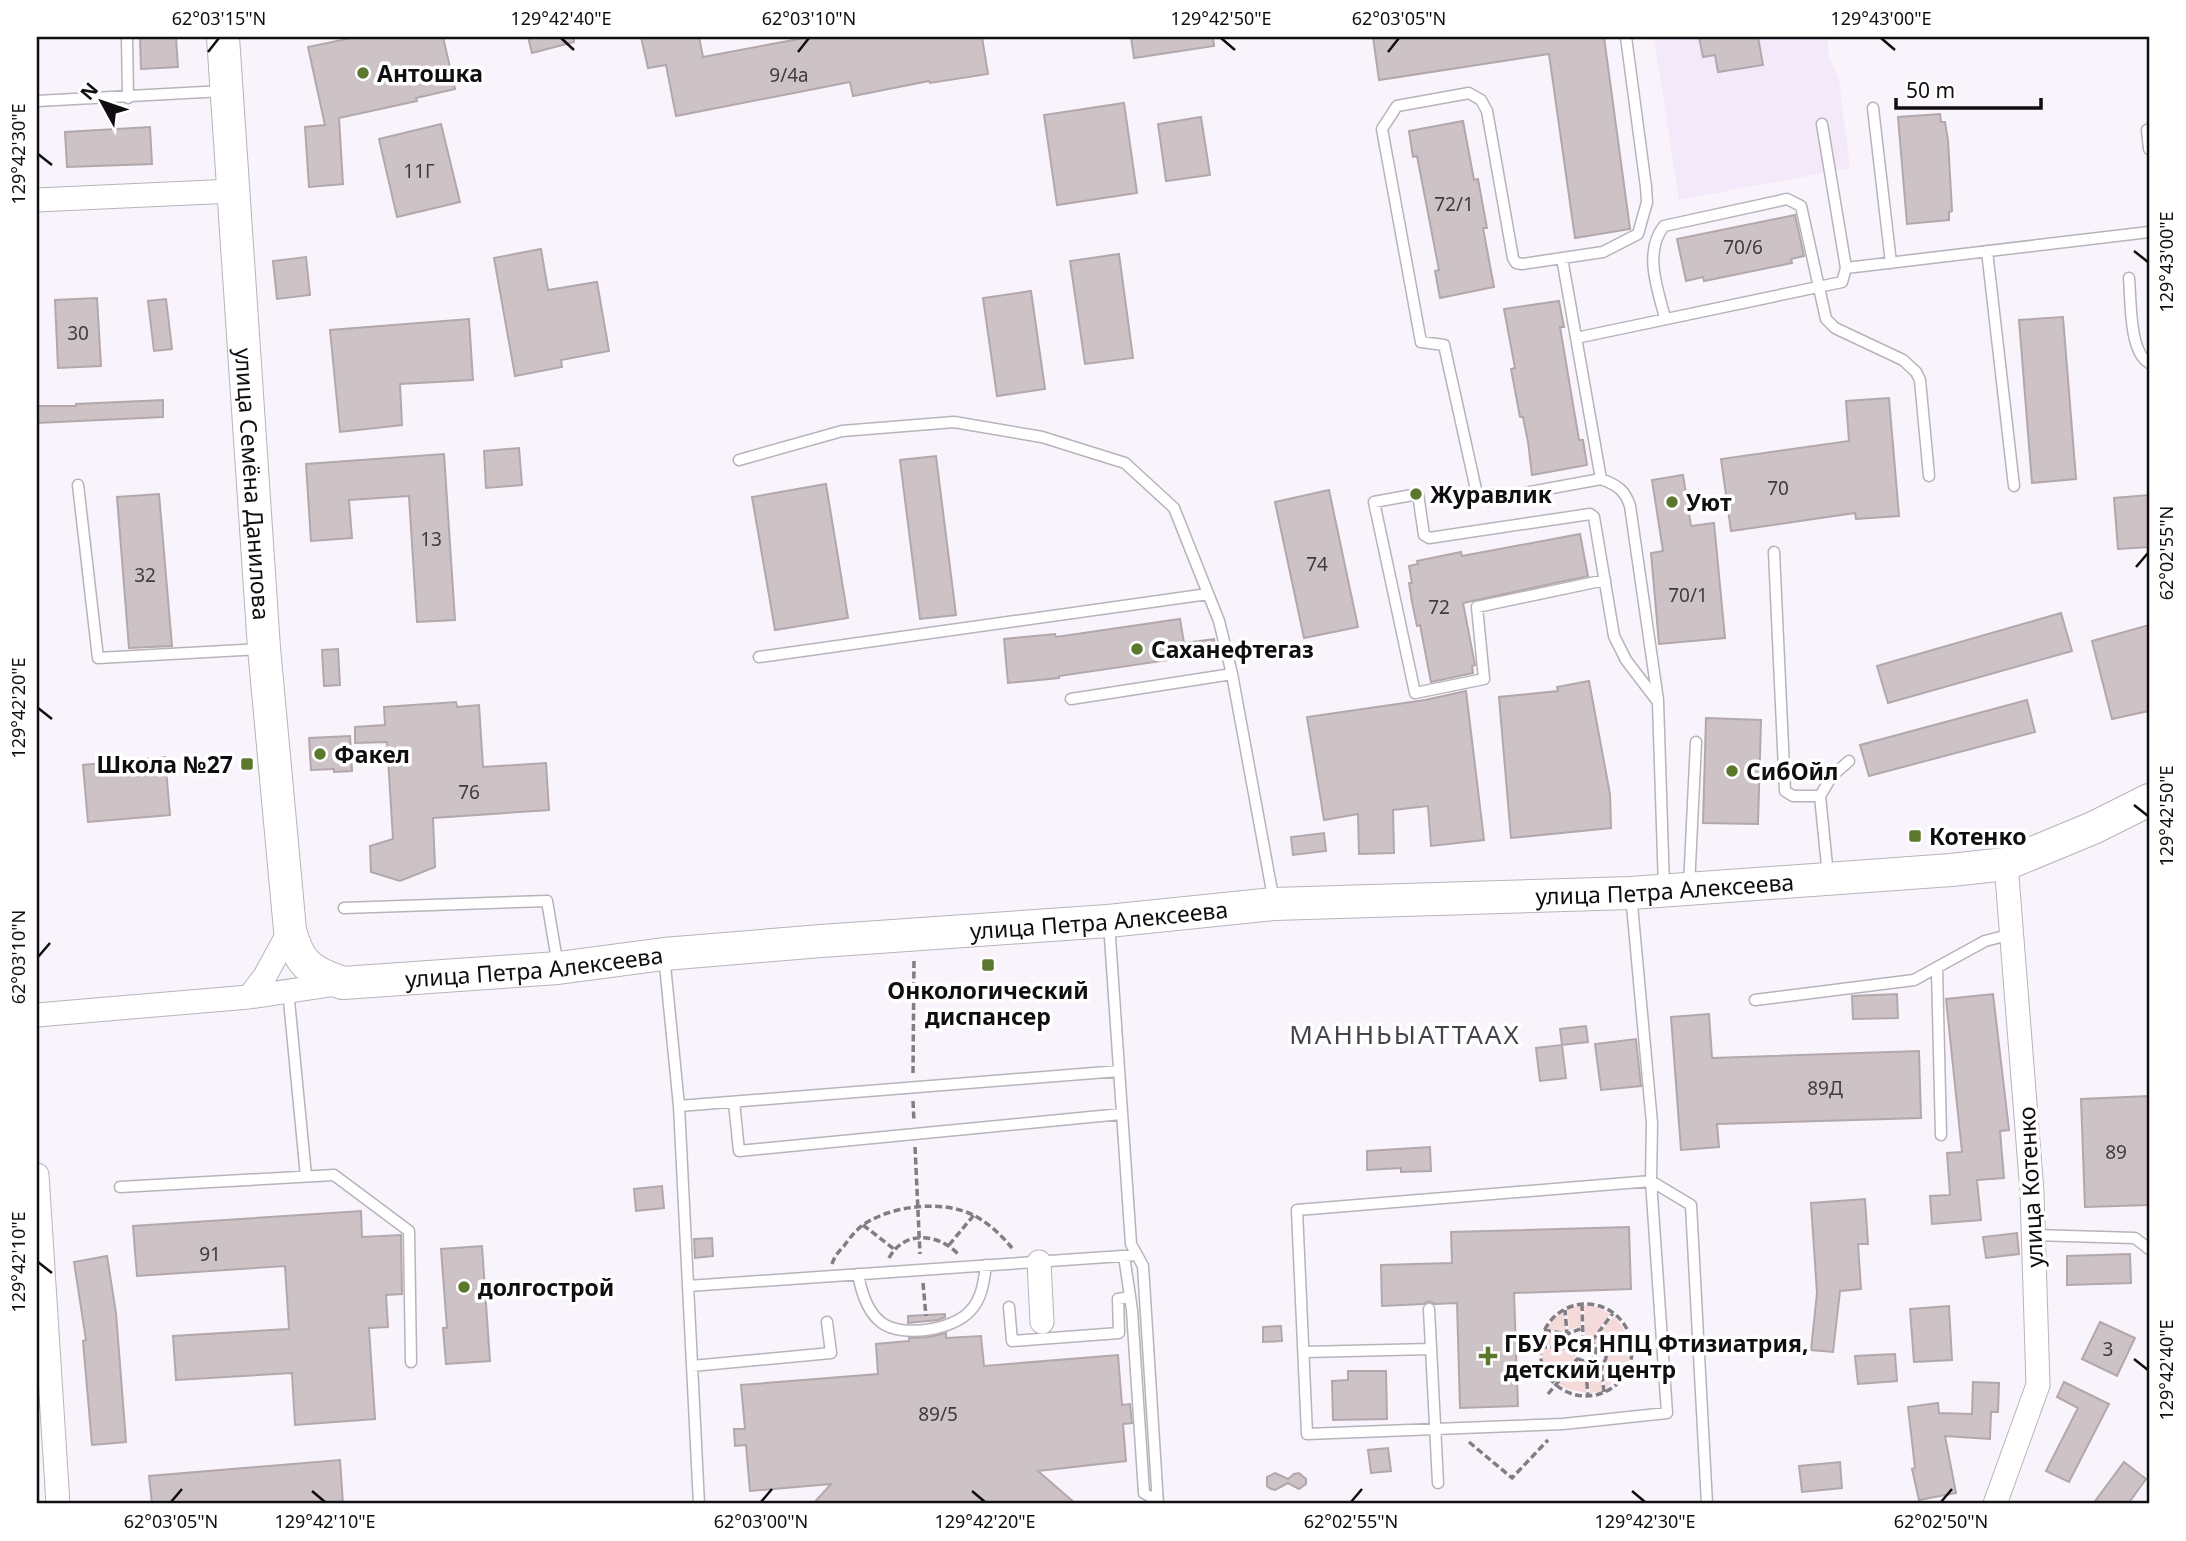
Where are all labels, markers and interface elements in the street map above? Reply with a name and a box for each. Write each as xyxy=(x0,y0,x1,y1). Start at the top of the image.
text: 62°03'15"N xyxy=(172,6,266,30)
text: 129°42'40"E xyxy=(510,6,612,30)
text: 62°03'10"N xyxy=(762,6,856,30)
text: 129°42'50"E xyxy=(1170,6,1272,30)
text: 62°03'05"N xyxy=(1352,6,1446,30)
text: 129°43'00"E xyxy=(1830,6,1932,30)
place label: Антошка xyxy=(377,57,483,89)
house number: 9/4а xyxy=(769,62,809,88)
marker: Антошка xyxy=(355,65,371,81)
north arrow xyxy=(66,66,136,136)
scale bar xyxy=(1896,66,2041,110)
text: 50 m xyxy=(1906,76,1955,104)
text: N xyxy=(74,77,104,105)
text: 129°42'30"E xyxy=(6,103,30,205)
house number: 11Г xyxy=(403,158,435,184)
house number: 72/1 xyxy=(1434,191,1474,217)
text: 129°43'00"E xyxy=(2154,211,2178,313)
house number: 70/6 xyxy=(1723,234,1763,260)
house number: 30 xyxy=(67,320,89,346)
street label: улица Семёна Данилова xyxy=(228,347,278,621)
house number: 70 xyxy=(1767,475,1789,501)
place label: Журавлик xyxy=(1430,478,1553,510)
marker: Журавлик xyxy=(1408,486,1424,502)
place label: Уют xyxy=(1686,486,1732,518)
marker: Уют xyxy=(1664,494,1680,510)
text: 62°02'55"N xyxy=(2154,506,2178,600)
house number: 13 xyxy=(420,526,442,552)
house number: 74 xyxy=(1306,551,1328,577)
house number: 32 xyxy=(134,562,156,588)
house number: 70/1 xyxy=(1668,582,1708,608)
house number: 72 xyxy=(1428,594,1450,620)
place label: Саханефтегаз xyxy=(1151,633,1314,665)
marker: Саханефтегаз xyxy=(1129,641,1145,657)
text: 129°42'20"E xyxy=(6,657,30,759)
place label: Факел xyxy=(334,738,410,770)
marker: Факел xyxy=(312,746,328,762)
place label: Школа №27 xyxy=(96,748,233,780)
place label: СибОйл xyxy=(1746,755,1838,787)
marker: Школа №27 xyxy=(239,756,255,772)
marker: СибОйл xyxy=(1724,763,1740,779)
text: 129°42'50"E xyxy=(2154,765,2178,867)
house number: 76 xyxy=(458,779,480,805)
place label: Котенко xyxy=(1929,820,2026,852)
marker: Котенко xyxy=(1907,828,1923,844)
street label: улица Петра Алексеева xyxy=(1535,865,1795,912)
street label: улица Петра Алексеева xyxy=(969,893,1229,947)
text: 62°03'10"N xyxy=(6,910,30,1004)
street label: улица Петра Алексеева xyxy=(404,938,665,995)
marker: Онкологический диспансер xyxy=(980,957,996,973)
place label: Онкологический диспансер xyxy=(887,974,1089,1032)
district label: МАННЬЫАТТААХ xyxy=(1289,1016,1521,1052)
house number: 89Д xyxy=(1807,1075,1843,1101)
street label: улица Котенко xyxy=(2010,1106,2050,1268)
house number: 89 xyxy=(2105,1139,2127,1165)
text: 129°42'10"E xyxy=(6,1211,30,1313)
house number: 91 xyxy=(199,1241,221,1267)
place label: долгострой xyxy=(478,1271,614,1303)
marker: долгострой xyxy=(456,1279,472,1295)
text: 129°42'40"E xyxy=(2154,1319,2178,1421)
place label: ГБУ Рся НПЦ Фтизиатрия, детский центр xyxy=(1504,1327,1808,1385)
house number: 3 xyxy=(2103,1336,2113,1362)
marker: ГБУ Рся НПЦ Фтизиатрия, детский центр xyxy=(1478,1346,1498,1366)
house number: 89/5 xyxy=(918,1401,958,1427)
text: 62°03'05"N xyxy=(124,1509,218,1533)
text: 129°42'10"E xyxy=(274,1509,376,1533)
text: 62°03'00"N xyxy=(714,1509,808,1533)
text: 129°42'20"E xyxy=(934,1509,1036,1533)
text: 62°02'55"N xyxy=(1304,1509,1398,1533)
text: 129°42'30"E xyxy=(1594,1509,1696,1533)
text: 62°02'50"N xyxy=(1894,1509,1988,1533)

